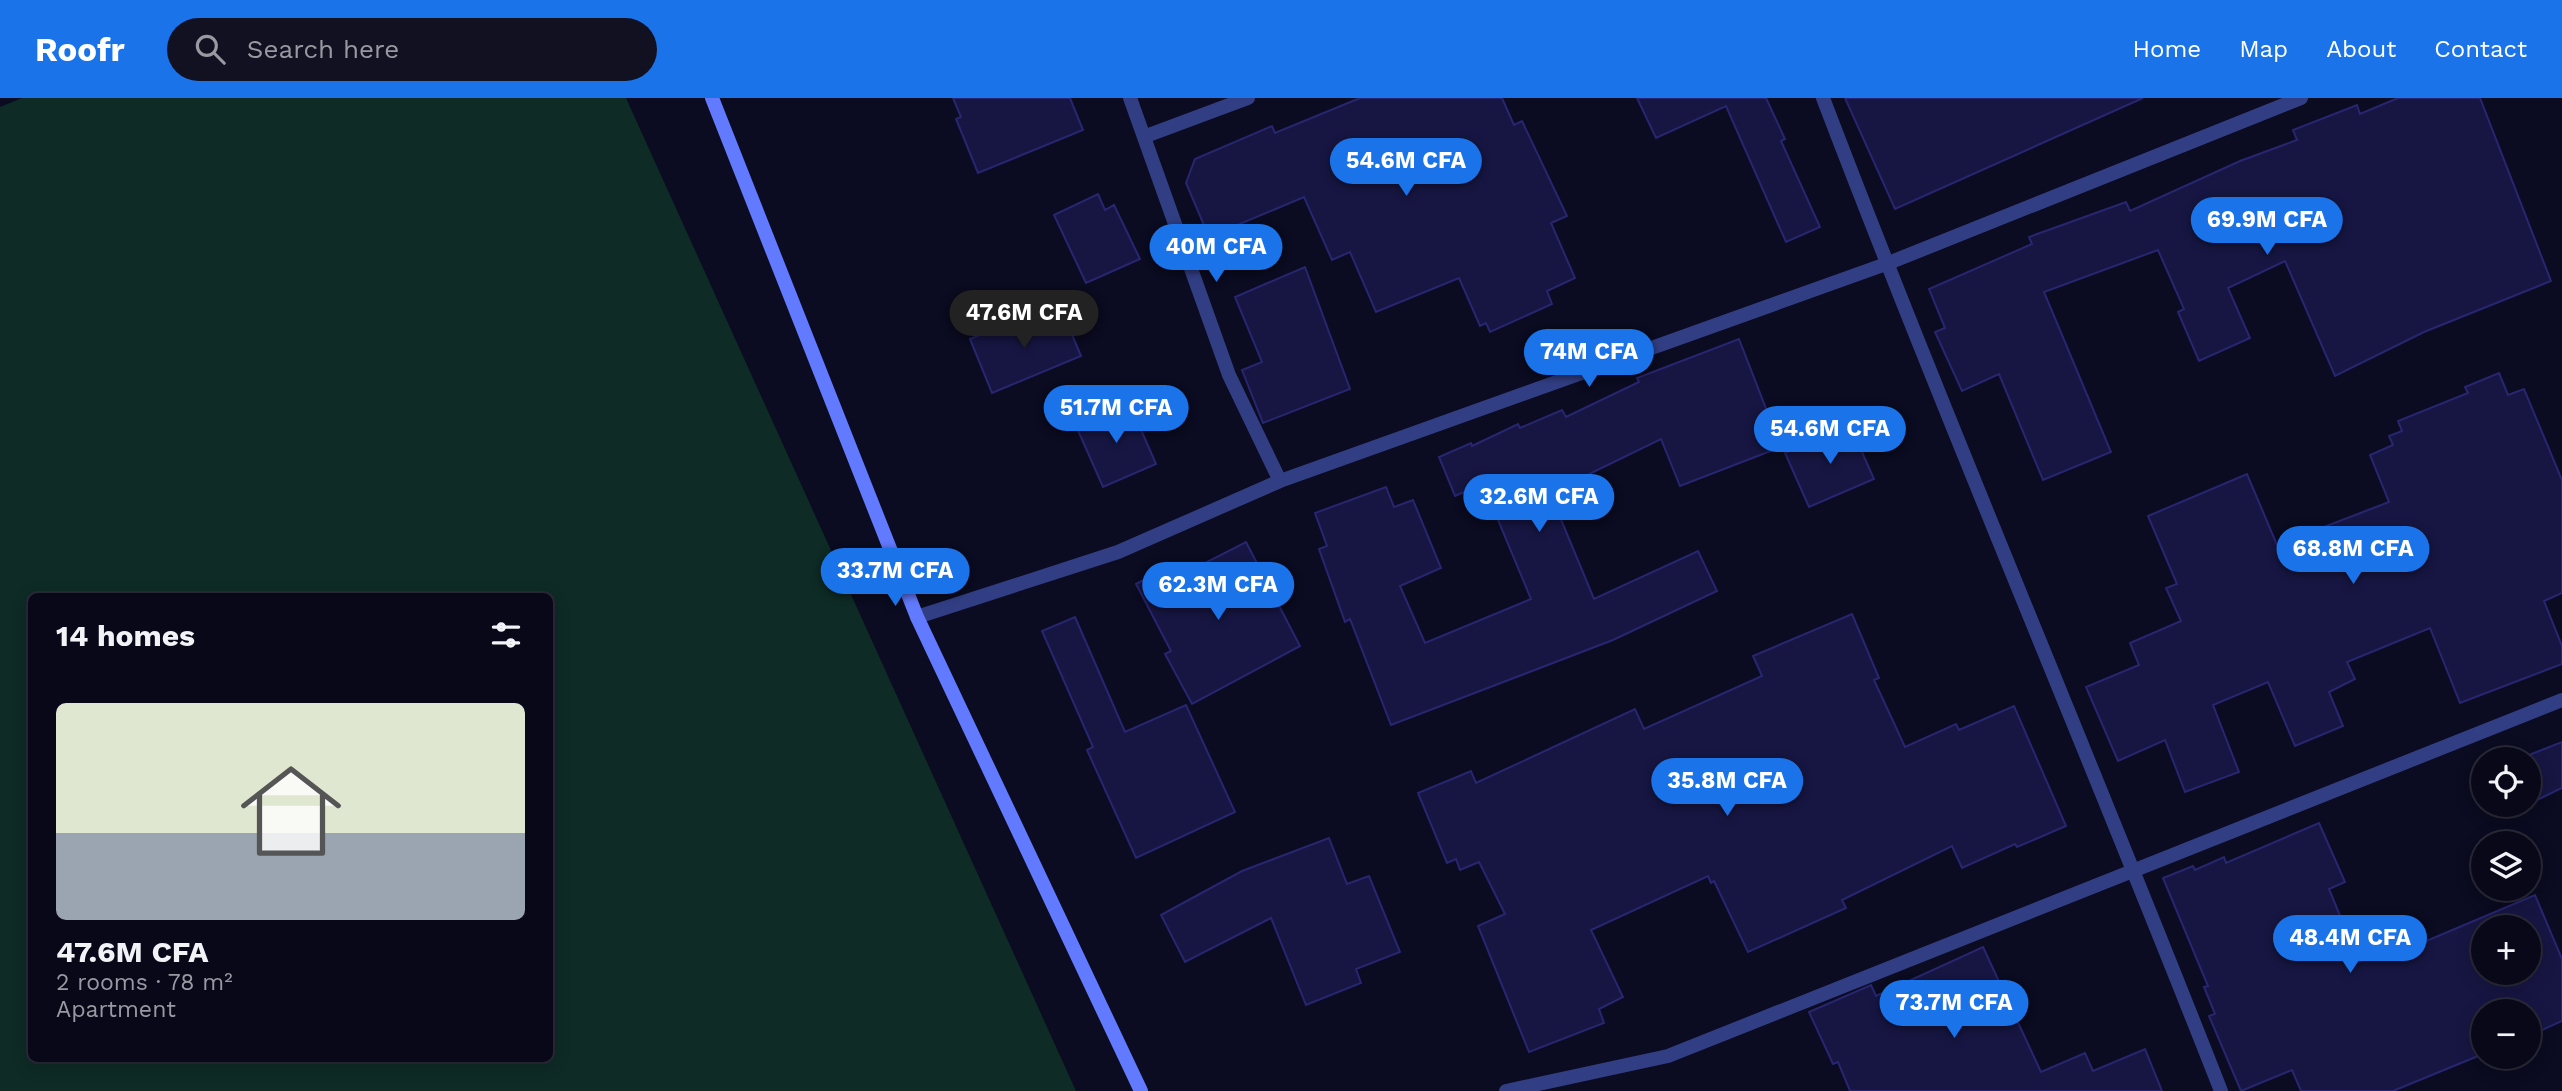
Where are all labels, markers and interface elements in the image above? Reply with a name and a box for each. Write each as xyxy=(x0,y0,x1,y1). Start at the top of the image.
search box xyxy=(167,18,657,81)
text: Roofr xyxy=(35,30,125,69)
icon: search xyxy=(191,30,229,68)
text: Search here xyxy=(247,34,399,64)
text: Home xyxy=(2133,35,2201,63)
text: Map xyxy=(2239,35,2288,63)
text: About xyxy=(2326,35,2396,63)
text: Contact xyxy=(2434,35,2527,63)
pin: 54.6M CFA xyxy=(1326,139,1486,198)
text: 54.6M CFA xyxy=(1346,147,1466,174)
pin: 69.9M CFA xyxy=(2187,198,2347,257)
text: 69.9M CFA xyxy=(2207,206,2327,233)
pin: 40M CFA xyxy=(1151,225,1281,284)
text: 40M CFA xyxy=(1165,233,1267,260)
pin: 47.6M CFA xyxy=(944,290,1104,350)
text: 47.6M CFA xyxy=(966,299,1083,326)
pin: 74M CFA xyxy=(1524,330,1654,389)
text: 74M CFA xyxy=(1540,338,1638,365)
pin: 51.7M CFA xyxy=(1036,386,1196,445)
text: 51.7M CFA xyxy=(1060,394,1172,421)
pin: 54.6M CFA xyxy=(1750,406,1910,466)
text: 54.6M CFA xyxy=(1770,415,1890,442)
pin: 32.6M CFA xyxy=(1459,474,1619,534)
text: 32.6M CFA xyxy=(1479,483,1599,510)
pin: 68.8M CFA xyxy=(2273,526,2433,586)
text: 68.8M CFA xyxy=(2292,535,2414,562)
pin: 33.7M CFA xyxy=(815,548,975,608)
text: 33.7M CFA xyxy=(837,557,953,584)
pin: 62.3M CFA xyxy=(1138,562,1298,622)
text: 62.3M CFA xyxy=(1158,571,1278,598)
icon: filters xyxy=(487,616,525,654)
text: 14 homes xyxy=(56,618,195,653)
map controls xyxy=(2471,747,2541,1069)
button: locate xyxy=(2471,747,2541,817)
icon: home xyxy=(228,748,354,874)
pin: 35.8M CFA xyxy=(1647,758,1807,818)
text: 35.8M CFA xyxy=(1667,767,1787,794)
button: layers xyxy=(2471,831,2541,901)
button: + xyxy=(2471,915,2541,985)
pin: 48.4M CFA xyxy=(2270,916,2430,975)
text: 48.4M CFA xyxy=(2289,924,2411,951)
text: 47.6M CFA xyxy=(56,934,209,969)
text: 2 rooms · 78 m² xyxy=(56,969,233,996)
pin: 73.7M CFA xyxy=(1874,981,2034,1040)
text: 73.7M CFA xyxy=(1895,989,2013,1016)
text: Apartment xyxy=(56,996,176,1023)
button: − xyxy=(2471,999,2541,1069)

